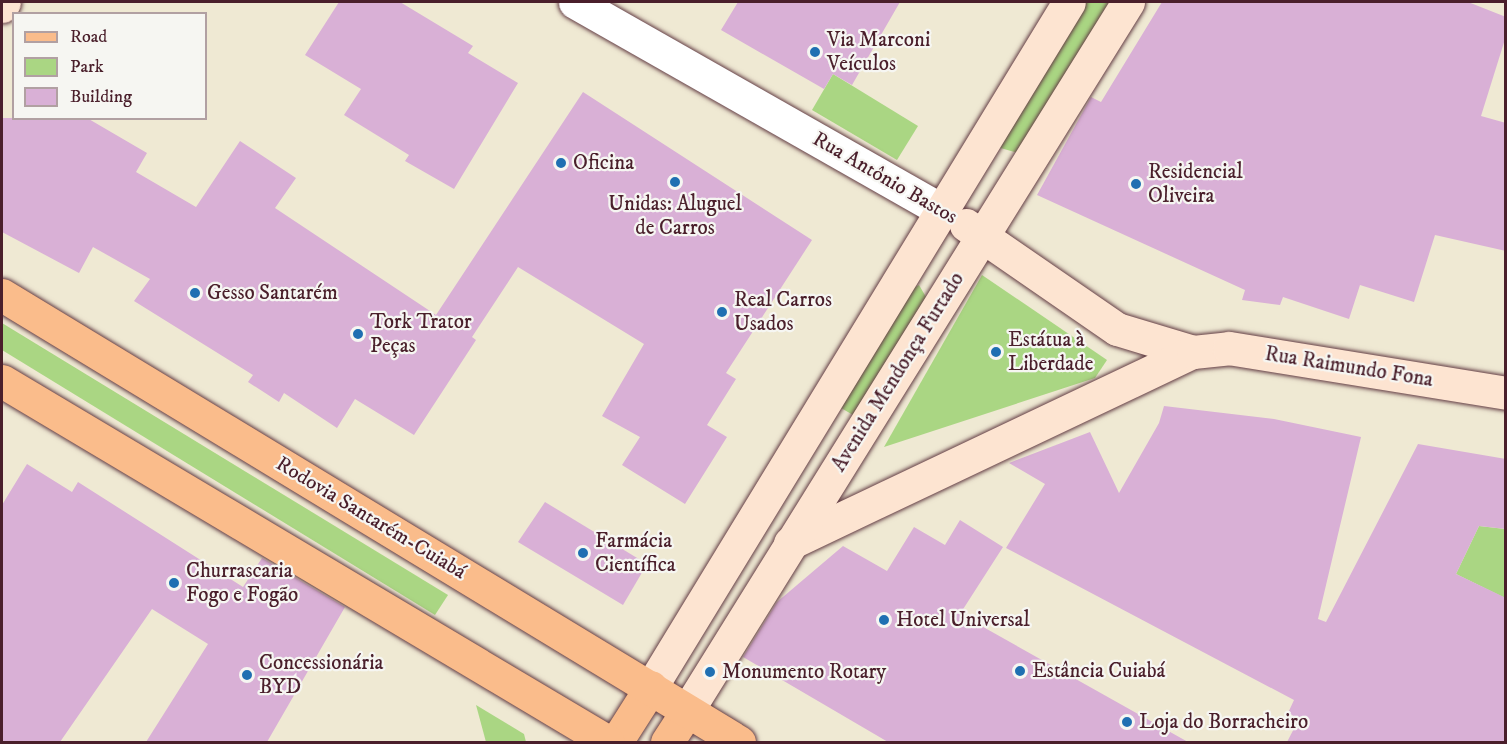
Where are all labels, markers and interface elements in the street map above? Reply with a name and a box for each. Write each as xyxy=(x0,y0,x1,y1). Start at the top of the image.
legend xyxy=(12,12,207,120)
text: Road xyxy=(70,26,107,48)
place label: Via Marconi Veículos xyxy=(827,27,930,77)
marker: Via Marconi Veículos xyxy=(808,45,822,59)
text: Park xyxy=(70,56,104,78)
text: Building xyxy=(70,86,132,108)
street label: Rua Antônio Bastos xyxy=(808,126,962,230)
place label: Oficina xyxy=(573,150,634,176)
marker: Oficina xyxy=(554,156,568,170)
place label: Residencial Oliveira xyxy=(1148,159,1243,209)
marker: Unidas: Aluguel de Carros xyxy=(668,175,682,189)
marker: Residencial Oliveira xyxy=(1129,177,1143,191)
place label: Unidas: Aluguel de Carros xyxy=(608,191,742,241)
street label: Avenida Mendonça Furtado xyxy=(826,268,970,476)
place label: Gesso Santarém xyxy=(207,280,338,306)
marker: Gesso Santarém xyxy=(188,286,202,300)
place label: Real Carros Usados xyxy=(734,287,832,337)
marker: Real Carros Usados xyxy=(715,305,729,319)
place label: Tork Trator Peças xyxy=(370,309,472,359)
marker: Tork Trator Peças xyxy=(351,327,365,341)
place label: Estátua à Liberdade xyxy=(1008,327,1093,377)
street label: Rua Raimundo Fona xyxy=(1263,341,1435,393)
marker: Estátua à Liberdade xyxy=(989,345,1003,359)
street label: Rodovia Santarém-Cuiabá xyxy=(271,451,471,585)
place label: Farmácia Científica xyxy=(595,528,676,578)
marker: Farmácia Científica xyxy=(576,546,590,560)
place label: Churrascaria Fogo e Fogão xyxy=(186,558,298,608)
marker: Churrascaria Fogo e Fogão xyxy=(167,576,181,590)
place label: Hotel Universal xyxy=(896,607,1030,633)
marker: Hotel Universal xyxy=(877,613,891,627)
place label: Concessionária BYD xyxy=(259,650,384,700)
place label: Estância Cuiabá xyxy=(1032,658,1166,684)
place label: Monumento Rotary xyxy=(722,659,886,685)
marker: Estância Cuiabá xyxy=(1013,664,1027,678)
marker: Monumento Rotary xyxy=(703,665,717,679)
marker: Concessionária BYD xyxy=(240,668,254,682)
place label: Loja do Borracheiro xyxy=(1139,709,1308,735)
marker: Loja do Borracheiro xyxy=(1120,715,1134,729)

